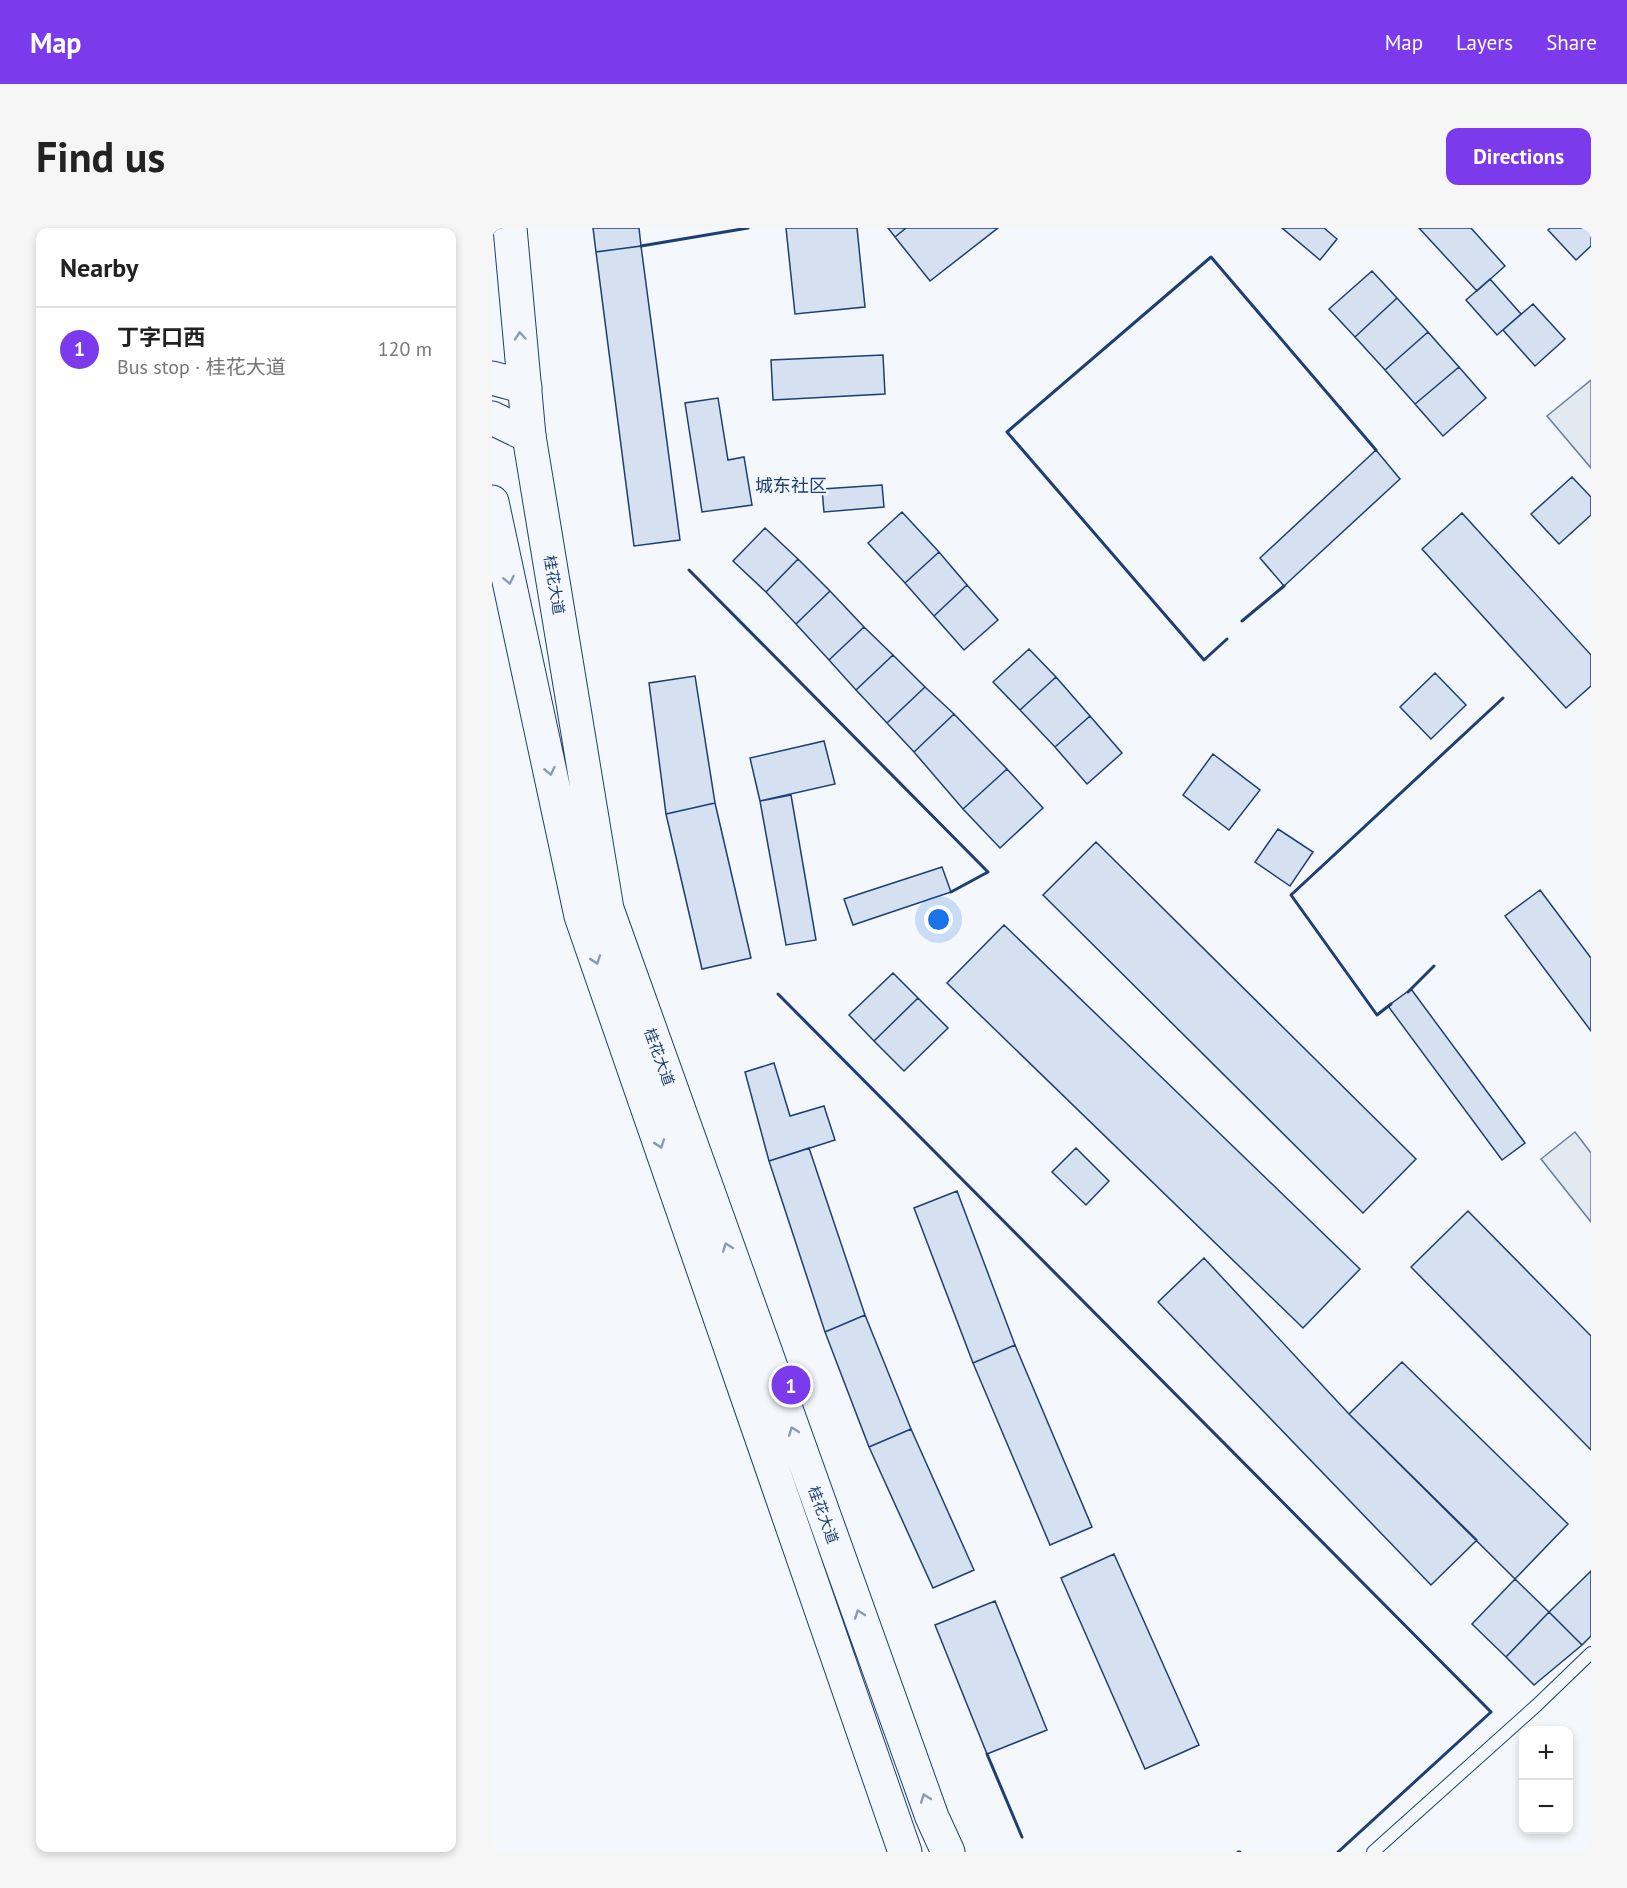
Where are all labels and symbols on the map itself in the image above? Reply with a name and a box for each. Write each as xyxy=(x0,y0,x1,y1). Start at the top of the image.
one-way arrow xyxy=(514,332,527,341)
district label: 城东社区 xyxy=(755,474,827,497)
street label: 桂花大道 xyxy=(540,554,569,616)
one-way arrow xyxy=(502,575,515,585)
one-way arrow xyxy=(543,765,556,775)
your location xyxy=(924,905,953,934)
one-way arrow xyxy=(589,954,602,965)
street label: 桂花大道 xyxy=(640,1025,679,1088)
one-way arrow xyxy=(652,1138,665,1149)
one-way arrow xyxy=(722,1243,735,1253)
pin: 1 xyxy=(772,1362,810,1408)
one-way arrow xyxy=(788,1426,801,1437)
street label: 桂花大道 xyxy=(804,1483,843,1546)
one-way arrow xyxy=(854,1610,867,1620)
one-way arrow xyxy=(920,1793,933,1804)

